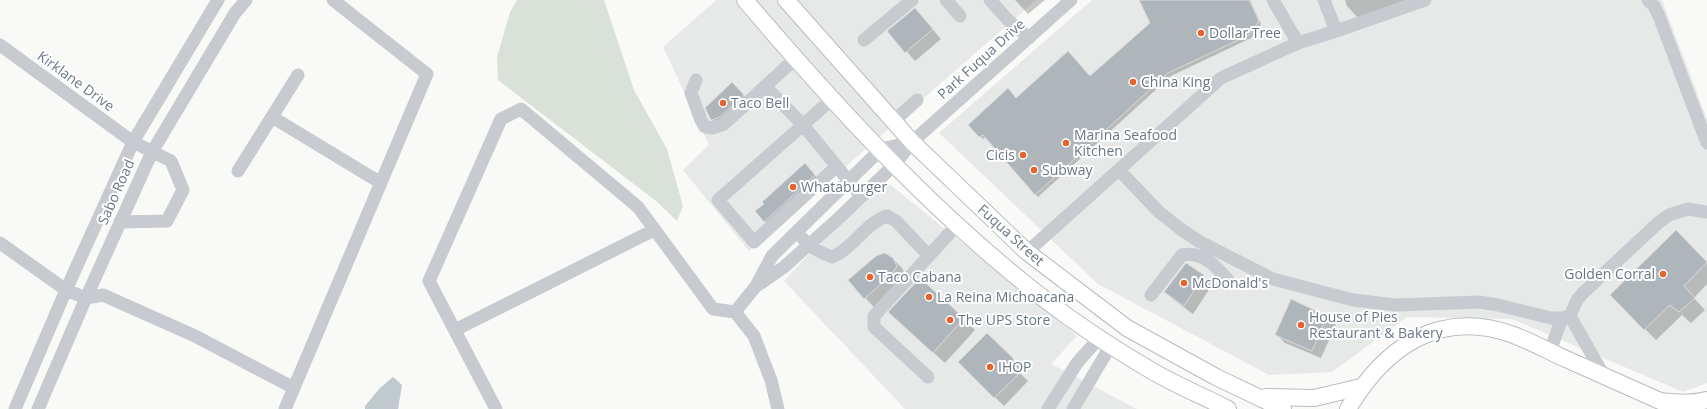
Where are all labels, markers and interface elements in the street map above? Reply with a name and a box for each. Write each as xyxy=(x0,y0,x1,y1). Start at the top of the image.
street label: Park Fuqua Drive xyxy=(933,14,1029,103)
place label: Dollar Tree xyxy=(1209,23,1281,42)
marker: Dollar Tree xyxy=(1196,28,1206,38)
street label: Kirklane Drive xyxy=(34,46,119,115)
place label: China King xyxy=(1141,72,1211,91)
marker: China King xyxy=(1128,77,1138,87)
place label: Taco Bell xyxy=(731,93,789,112)
marker: Taco Bell xyxy=(718,98,728,108)
place label: Marina Seafood Kitchen xyxy=(1074,125,1177,160)
marker: Marina Seafood Kitchen xyxy=(1061,138,1071,148)
place label: Cicis xyxy=(986,145,1015,164)
marker: Cicis xyxy=(1018,150,1028,160)
street label: Sabo Road xyxy=(93,156,138,227)
place label: Subway xyxy=(1042,160,1093,179)
marker: Subway xyxy=(1029,165,1039,175)
place label: Whataburger xyxy=(801,177,887,196)
marker: Whataburger xyxy=(788,182,798,192)
street label: Fuqua Street xyxy=(974,200,1049,270)
place label: Golden Corral xyxy=(1564,264,1655,283)
place label: Taco Cabana xyxy=(878,267,962,286)
marker: Golden Corral xyxy=(1658,269,1668,279)
marker: Taco Cabana xyxy=(865,272,875,282)
place label: McDonald's xyxy=(1192,273,1268,292)
marker: McDonald's xyxy=(1179,278,1189,288)
place label: La Reina Michoacana xyxy=(937,287,1074,306)
marker: La Reina Michoacana xyxy=(924,292,934,302)
place label: House of Pies Restaurant & Bakery xyxy=(1309,307,1444,342)
place label: The UPS Store xyxy=(958,310,1051,329)
marker: The UPS Store xyxy=(945,315,955,325)
marker: House of Pies Restaurant & Bakery xyxy=(1296,320,1306,330)
place label: IHOP xyxy=(998,357,1032,376)
marker: IHOP xyxy=(985,362,995,372)

